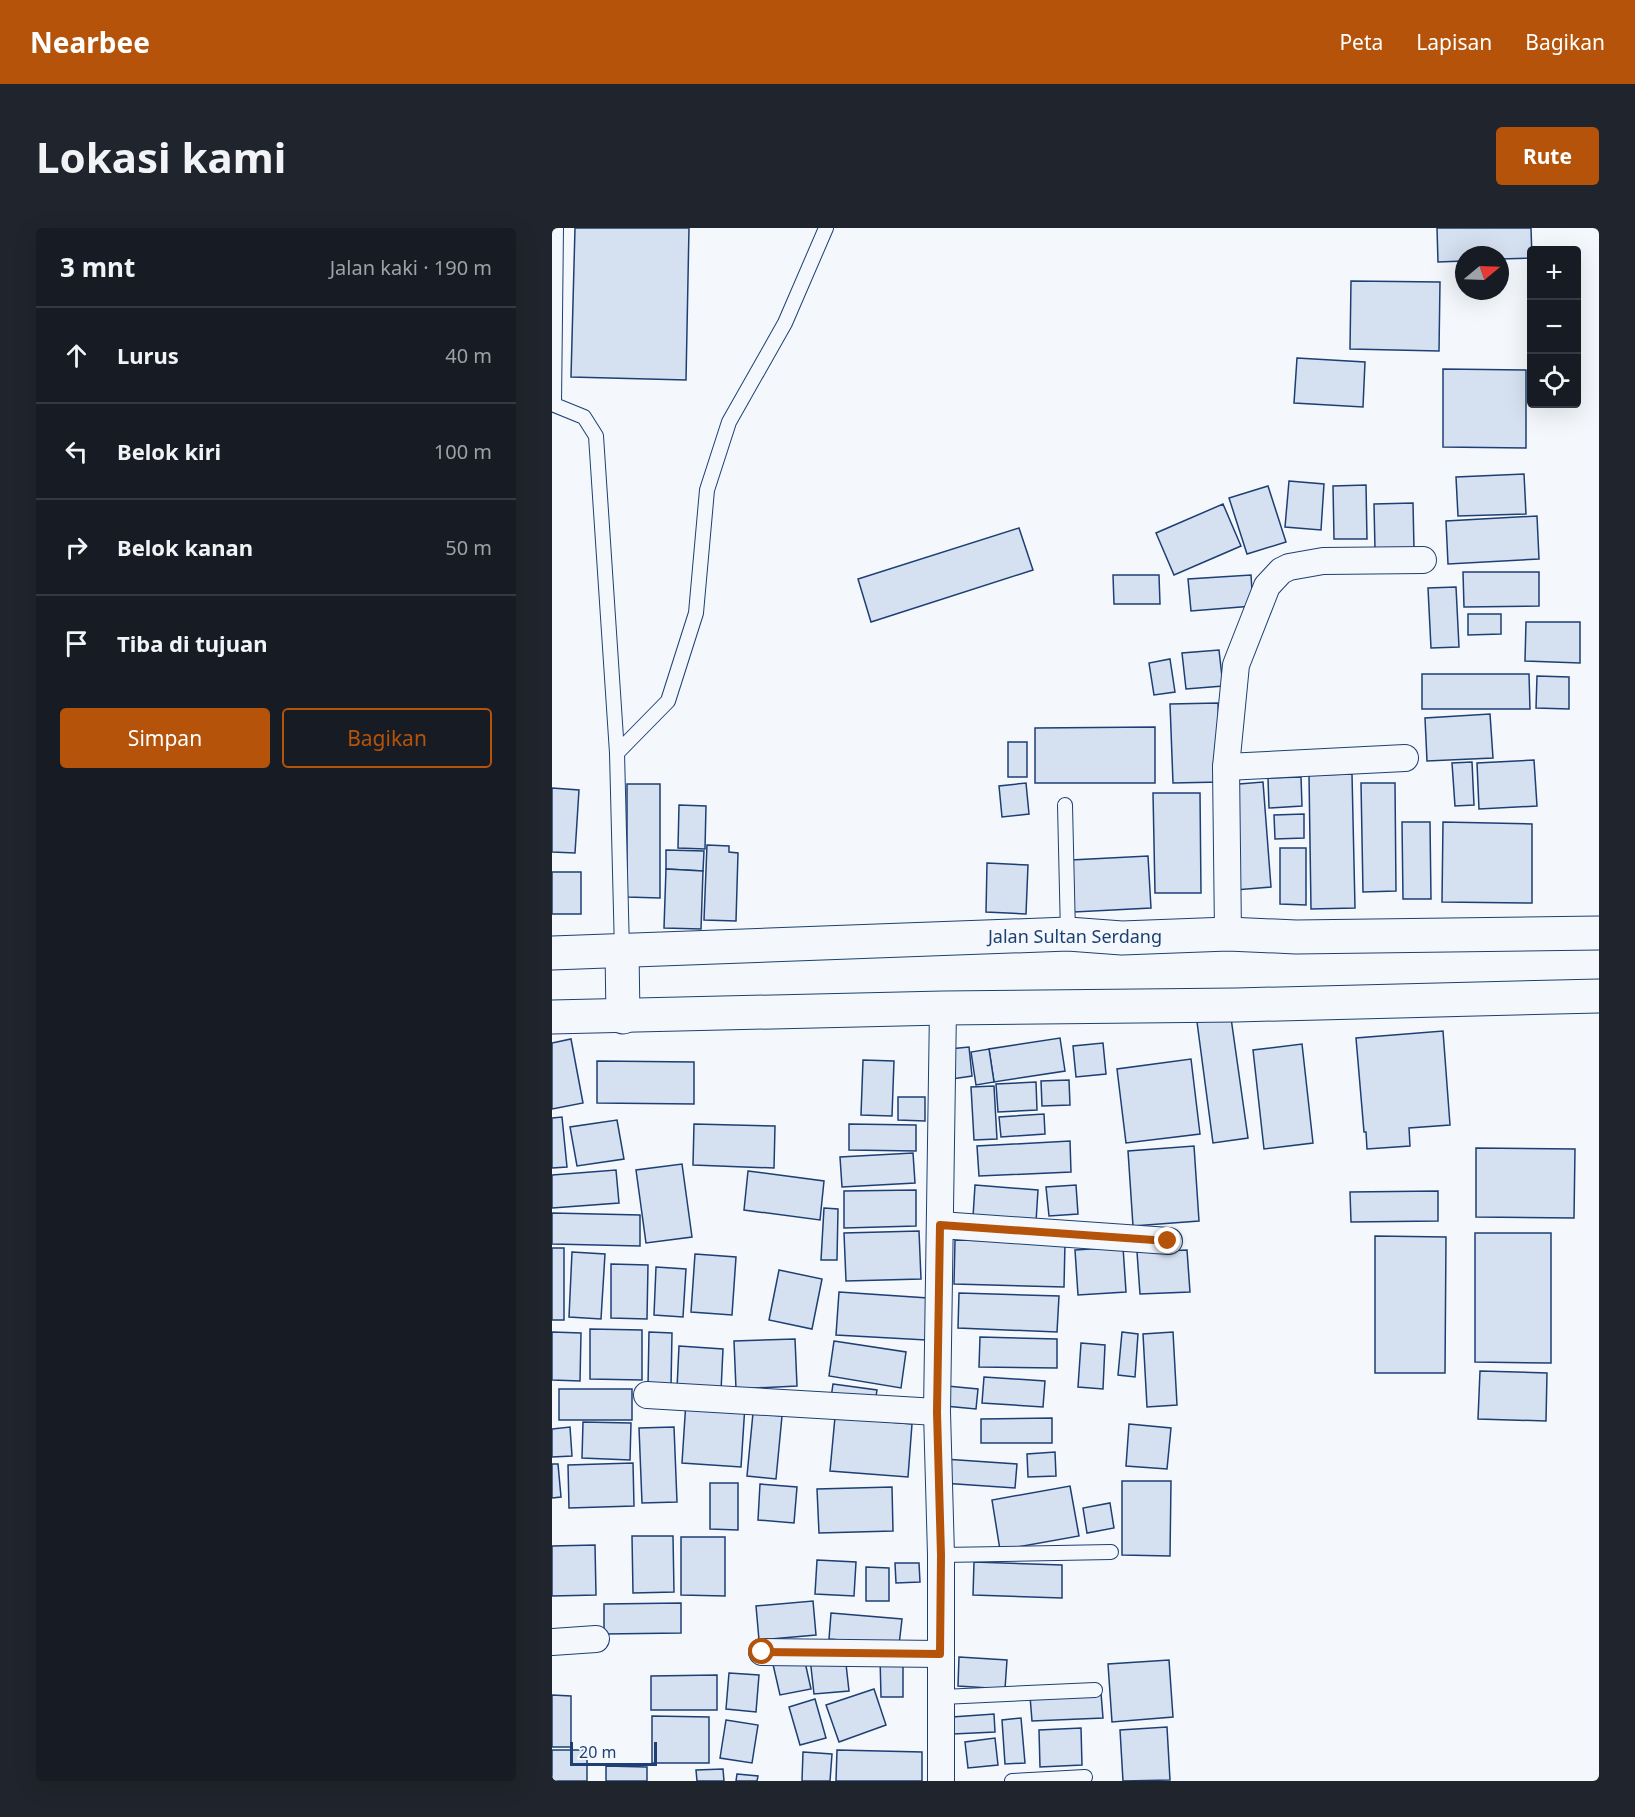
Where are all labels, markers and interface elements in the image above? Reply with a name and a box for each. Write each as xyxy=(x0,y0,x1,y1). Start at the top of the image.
text: Nearbee xyxy=(30,23,150,61)
text: Peta xyxy=(1339,28,1383,56)
text: Lapisan xyxy=(1416,28,1492,56)
text: Bagikan xyxy=(1525,28,1605,56)
button: Rute xyxy=(1496,127,1599,185)
text: Lokasi kami xyxy=(36,128,286,185)
north arrow xyxy=(1455,246,1509,300)
map controls xyxy=(1527,246,1581,408)
button: + xyxy=(1527,246,1581,300)
text: 3 mnt xyxy=(60,249,135,285)
text: Jalan kaki · 190 m xyxy=(330,254,492,281)
button: − xyxy=(1527,300,1581,354)
icon: ahead xyxy=(60,339,93,372)
text: Lurus xyxy=(117,340,179,370)
text: 40 m xyxy=(445,342,492,369)
button: locate xyxy=(1527,354,1581,408)
icon: left xyxy=(60,435,93,468)
text: Belok kiri xyxy=(117,436,221,466)
text: 100 m xyxy=(434,438,492,465)
icon: right xyxy=(60,531,93,564)
text: Belok kanan xyxy=(117,532,253,562)
text: 50 m xyxy=(445,534,492,561)
icon: arrive xyxy=(60,627,93,660)
text: Tiba di tujuan xyxy=(117,628,267,658)
button: Simpan xyxy=(60,708,270,768)
button: Bagikan xyxy=(282,708,492,768)
street label: Jalan Sultan Serdang xyxy=(986,924,1162,948)
route end xyxy=(1154,1227,1180,1253)
route start xyxy=(748,1638,774,1664)
scale bar xyxy=(570,1739,657,1766)
text: 20 m xyxy=(579,1741,616,1763)

